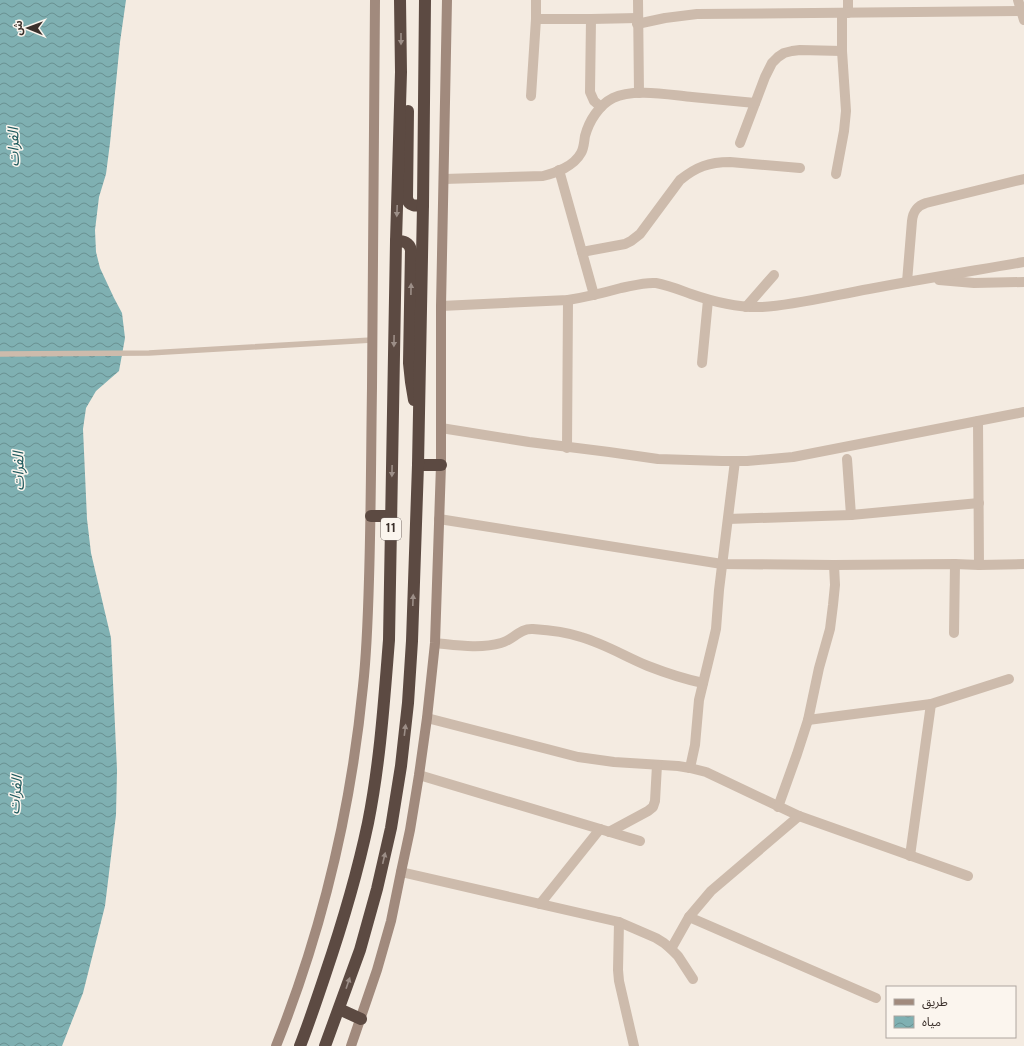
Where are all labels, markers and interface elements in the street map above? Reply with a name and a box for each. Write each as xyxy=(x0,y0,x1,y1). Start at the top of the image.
north arrow xyxy=(8,8,48,48)
text: ش xyxy=(12,20,26,36)
one-way arrow xyxy=(398,33,404,46)
water label: الفرات xyxy=(5,126,25,167)
one-way arrow xyxy=(394,205,400,218)
one-way arrow xyxy=(407,283,414,295)
one-way arrow xyxy=(391,335,397,348)
water label: الفرات xyxy=(10,450,30,491)
one-way arrow xyxy=(389,465,395,478)
road number: 11 xyxy=(381,518,401,540)
one-way arrow xyxy=(410,593,416,606)
one-way arrow xyxy=(402,724,408,736)
water label: الفرات xyxy=(6,773,28,815)
one-way arrow xyxy=(381,852,387,864)
one-way arrow xyxy=(346,977,352,989)
legend xyxy=(886,986,1016,1038)
text: طريق xyxy=(922,995,948,1011)
text: مياه xyxy=(922,1015,941,1031)

